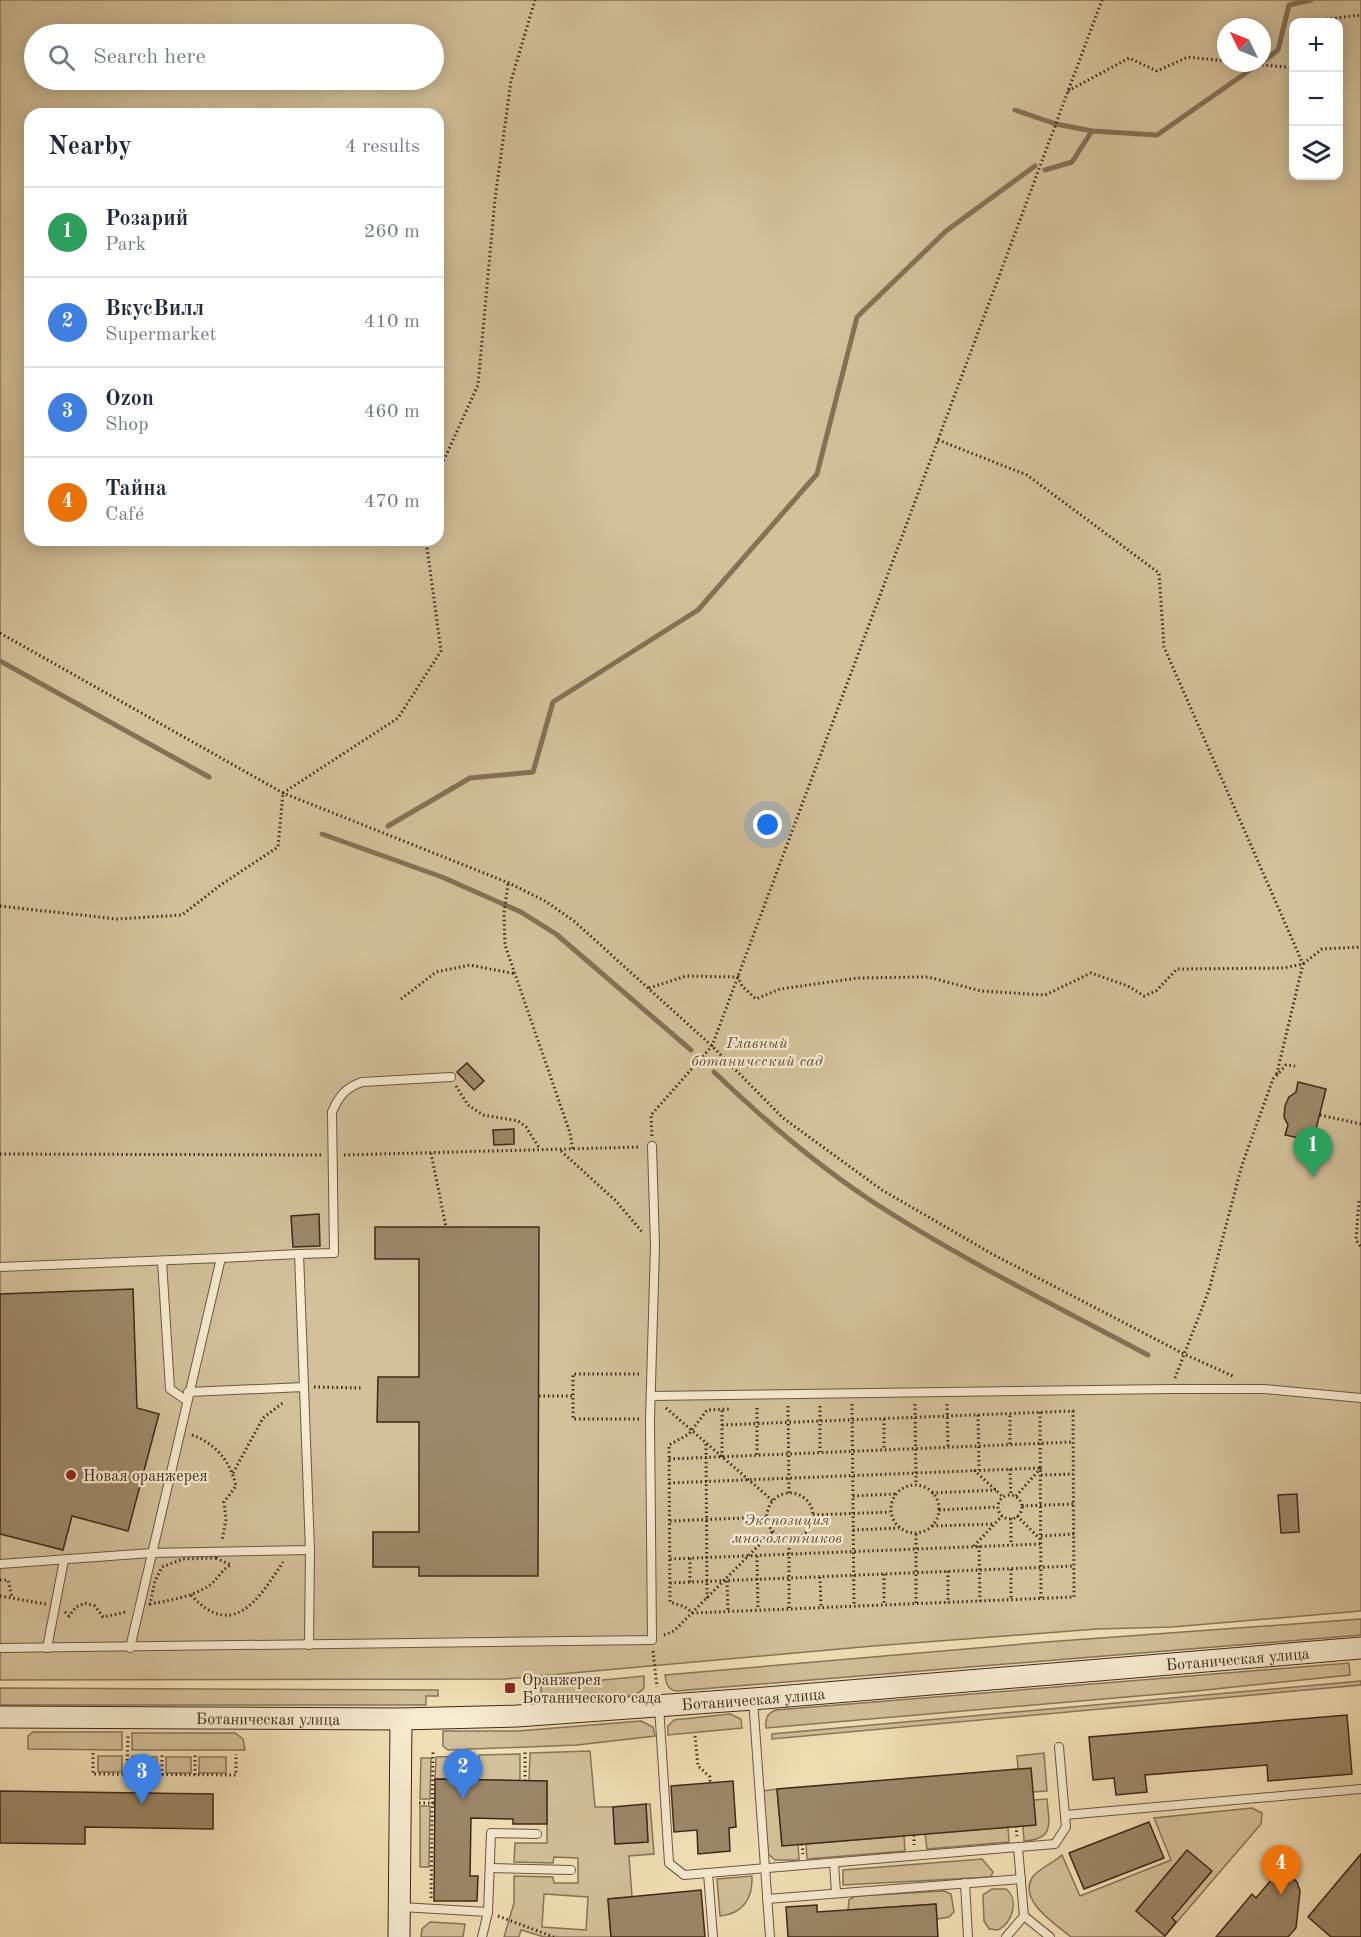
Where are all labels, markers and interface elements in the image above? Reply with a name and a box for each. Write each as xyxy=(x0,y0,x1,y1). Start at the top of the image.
north arrow xyxy=(1217,18,1271,72)
map controls xyxy=(1289,18,1343,180)
button: + xyxy=(1289,18,1343,72)
search box xyxy=(24,24,444,90)
icon: search xyxy=(45,41,78,74)
text: Search here xyxy=(93,46,206,68)
button: − xyxy=(1289,72,1343,126)
button: layers xyxy=(1289,126,1343,180)
text: Nearby xyxy=(48,134,132,160)
text: 4 results xyxy=(345,137,420,157)
text: Розарий xyxy=(105,208,188,230)
text: 1 xyxy=(62,222,73,242)
text: 260 m xyxy=(364,222,420,242)
text: Park xyxy=(105,235,146,255)
text: ВкусВилл xyxy=(105,298,204,320)
text: 2 xyxy=(62,312,73,332)
text: 410 m xyxy=(364,312,420,332)
text: Supermarket xyxy=(105,325,216,345)
text: Ozon xyxy=(105,388,154,410)
text: 3 xyxy=(62,402,73,422)
text: 460 m xyxy=(364,402,420,422)
text: Shop xyxy=(105,415,149,435)
text: Тайна xyxy=(105,478,167,500)
text: 4 xyxy=(62,492,73,512)
text: 470 m xyxy=(364,492,420,512)
text: Café xyxy=(105,505,144,525)
your location xyxy=(753,810,782,839)
park label: Главный ботанический сад xyxy=(691,1036,823,1070)
pin: 1 xyxy=(1294,1128,1332,1177)
marker: Новая оранжерея xyxy=(64,1468,78,1482)
place label: Новая оранжерея xyxy=(83,1469,208,1485)
park label: Экспозиция многолетников xyxy=(732,1513,842,1547)
street label: Ботаническая улица xyxy=(1165,1646,1310,1674)
place label: Оранжерея Ботанического сада xyxy=(522,1673,662,1707)
marker: Оранжерея Ботанического сада xyxy=(503,1681,517,1695)
street label: Ботаническая улица xyxy=(681,1687,826,1714)
street label: Ботаническая улица xyxy=(196,1712,340,1729)
pin: 2 xyxy=(444,1750,482,1799)
pin: 3 xyxy=(122,1754,162,1804)
pin: 4 xyxy=(1262,1846,1300,1895)

